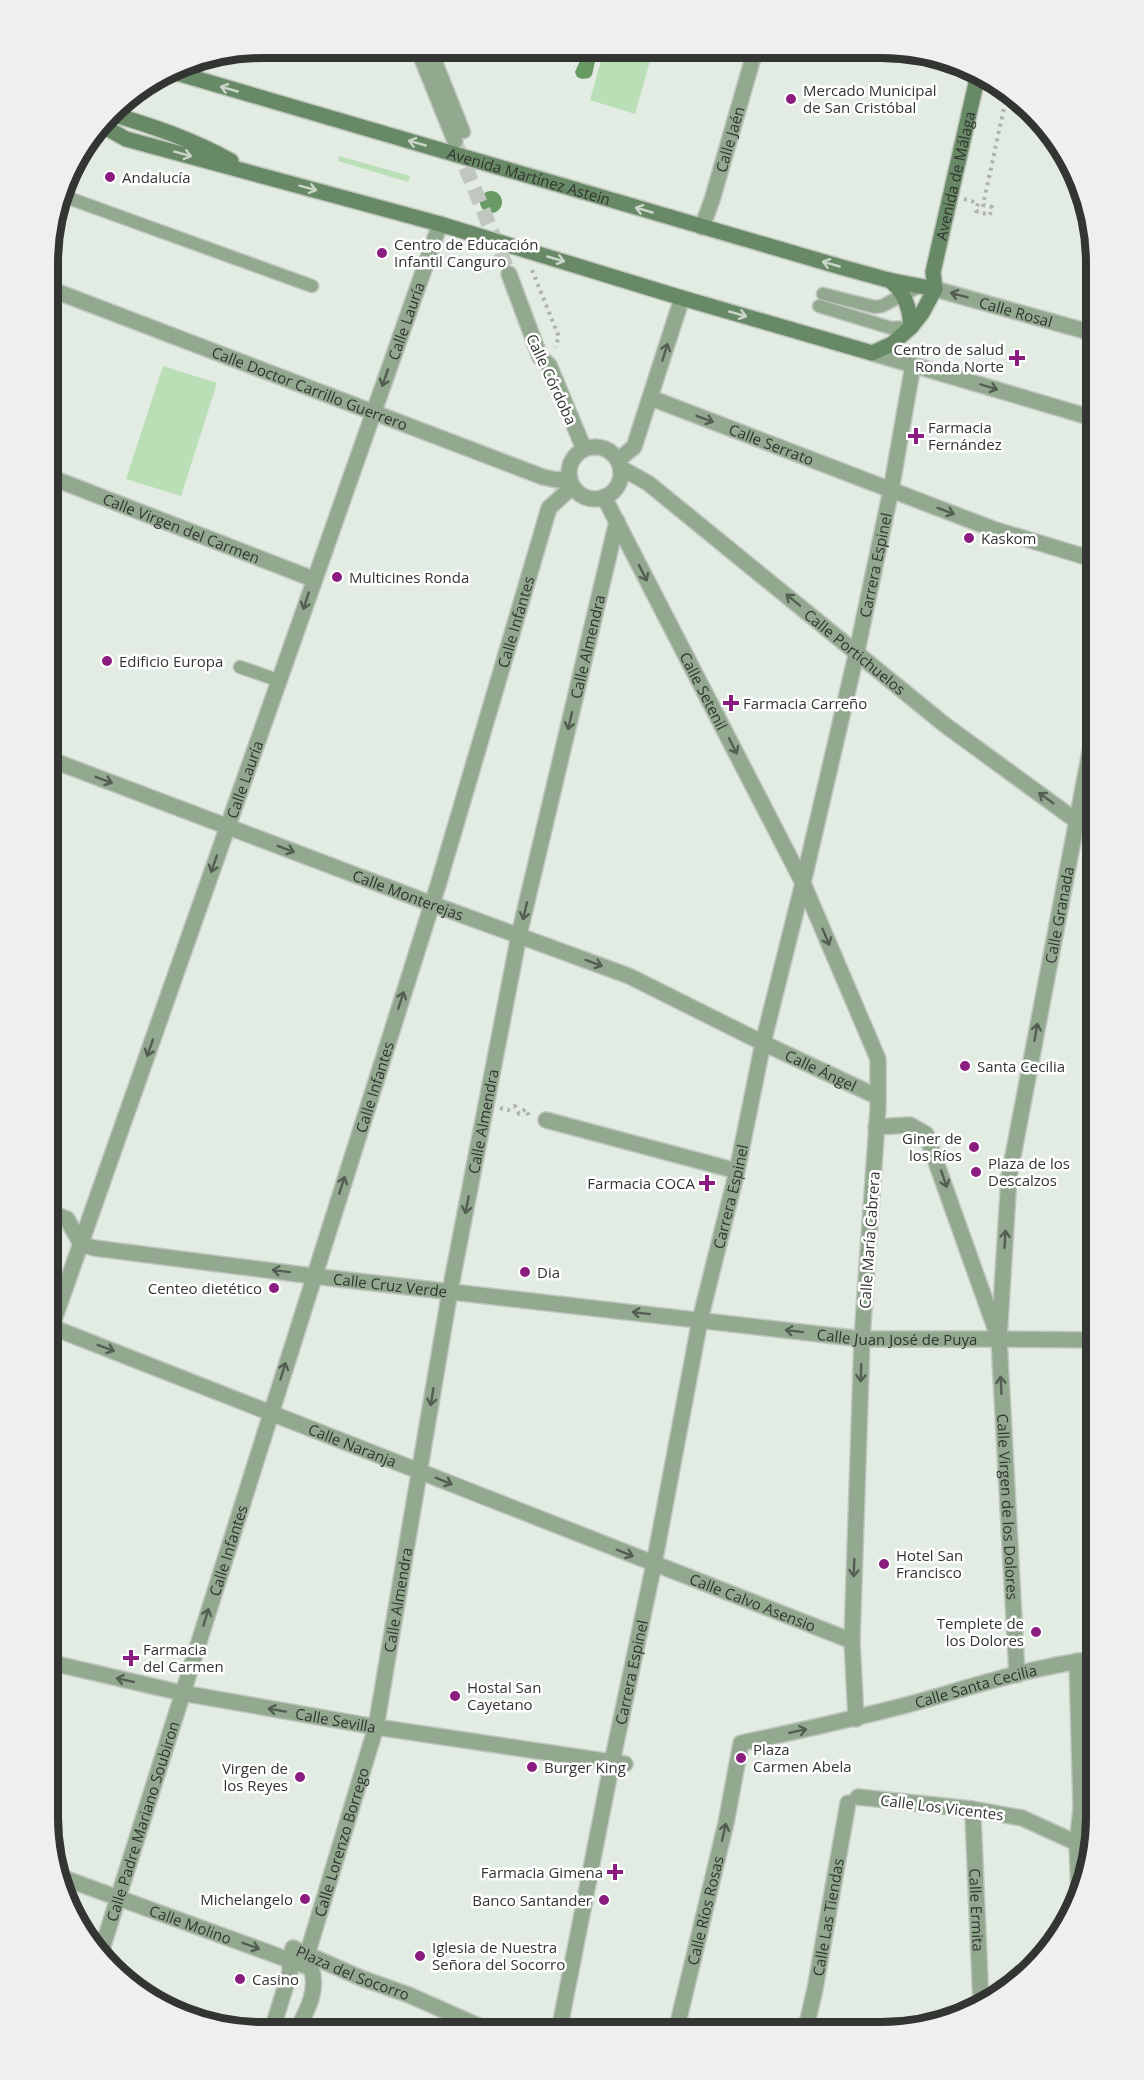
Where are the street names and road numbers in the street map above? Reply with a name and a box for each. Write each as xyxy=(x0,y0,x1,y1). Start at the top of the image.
street label: Calle Jaén xyxy=(711,104,749,175)
street label: Avenida de Málaga xyxy=(931,109,979,242)
street label: Avenida Martínez Astein xyxy=(445,143,613,209)
street label: Calle Lauría xyxy=(383,279,429,363)
street label: Calle Rosal xyxy=(977,292,1055,331)
street label: Calle Córdoba xyxy=(522,330,582,428)
street label: Calle Doctor Carrillo Guerrero xyxy=(209,342,411,434)
street label: Calle Serrato xyxy=(726,419,817,469)
street label: Calle Virgen del Carmen xyxy=(100,488,263,568)
street label: Carrera Espinel xyxy=(854,511,896,619)
street label: Calle Infantes xyxy=(493,574,538,670)
street label: Calle Almendra xyxy=(565,593,609,701)
street label: Calle Portichuelos xyxy=(800,604,910,699)
street label: Calle Setenil xyxy=(676,648,732,733)
street label: Calle Lauría xyxy=(221,738,267,821)
street label: Calle Monterejas xyxy=(350,865,466,925)
street label: Calle Granada xyxy=(1040,865,1078,965)
street label: Calle Infantes xyxy=(350,1039,398,1135)
street label: Calle Ángel xyxy=(782,1045,860,1096)
street label: Calle Almendra xyxy=(463,1067,503,1175)
street label: Carrera Espinel xyxy=(708,1143,752,1251)
street label: Calle María Cabrera xyxy=(854,1171,884,1309)
street label: Calle Cruz Verde xyxy=(332,1268,448,1301)
street label: Calle Juan José de Puya xyxy=(816,1324,977,1349)
street label: Calle Virgen de los Dolores xyxy=(993,1413,1023,1600)
street label: Calle Naranja xyxy=(305,1419,400,1471)
street label: Calle Infantes xyxy=(204,1502,252,1599)
street label: Calle Almendra xyxy=(379,1546,416,1654)
street label: Calle Calvo Asensio xyxy=(687,1568,819,1636)
street label: Carrera Espinel xyxy=(610,1618,652,1726)
street label: Calle Santa Cecilia xyxy=(912,1660,1039,1712)
street label: Calle Sevilla xyxy=(294,1703,378,1737)
street label: Calle Padre Mariano Soubiron xyxy=(101,1719,183,1924)
street label: Calle Lorenzo Borrego xyxy=(309,1765,373,1919)
street label: Calle Los Vicentes xyxy=(879,1790,1005,1824)
street label: Calle Ríos Rosas xyxy=(682,1854,728,1967)
street label: Calle Las Tiendas xyxy=(807,1857,848,1978)
street label: Calle Ermita xyxy=(965,1868,989,1952)
street label: Calle Molino xyxy=(147,1900,234,1948)
street label: Plaza del Socorro xyxy=(293,1941,412,2004)

